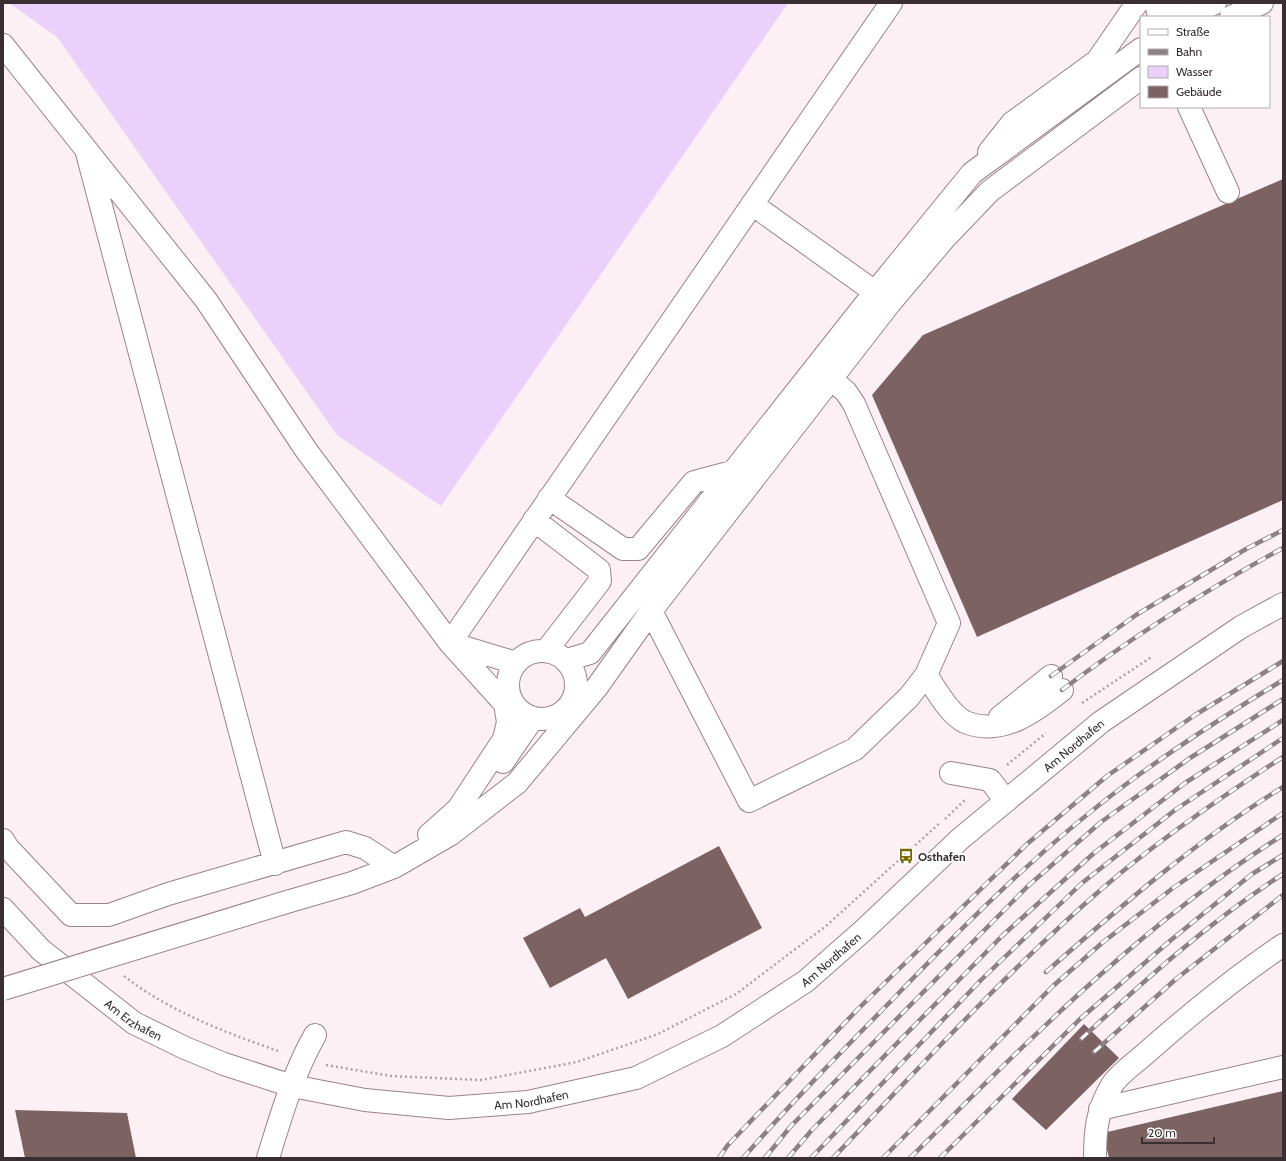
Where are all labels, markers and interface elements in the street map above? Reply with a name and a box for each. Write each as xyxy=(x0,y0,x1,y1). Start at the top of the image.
legend xyxy=(1140,16,1270,108)
text: Straße xyxy=(1176,24,1209,39)
text: Bahn xyxy=(1176,44,1202,59)
text: Wasser xyxy=(1176,64,1213,79)
text: Gebäude xyxy=(1176,84,1222,99)
street label: Am Nordhafen xyxy=(1040,715,1107,775)
bus stop icon: Osthafen xyxy=(897,847,915,865)
place label: Osthafen xyxy=(918,849,966,864)
street label: Am Nordhafen xyxy=(798,929,864,990)
street label: Am Erzhafen xyxy=(102,996,165,1043)
street label: Am Nordhafen xyxy=(494,1086,570,1112)
scale bar xyxy=(1142,1119,1214,1145)
text: 20 m xyxy=(1148,1125,1176,1140)

